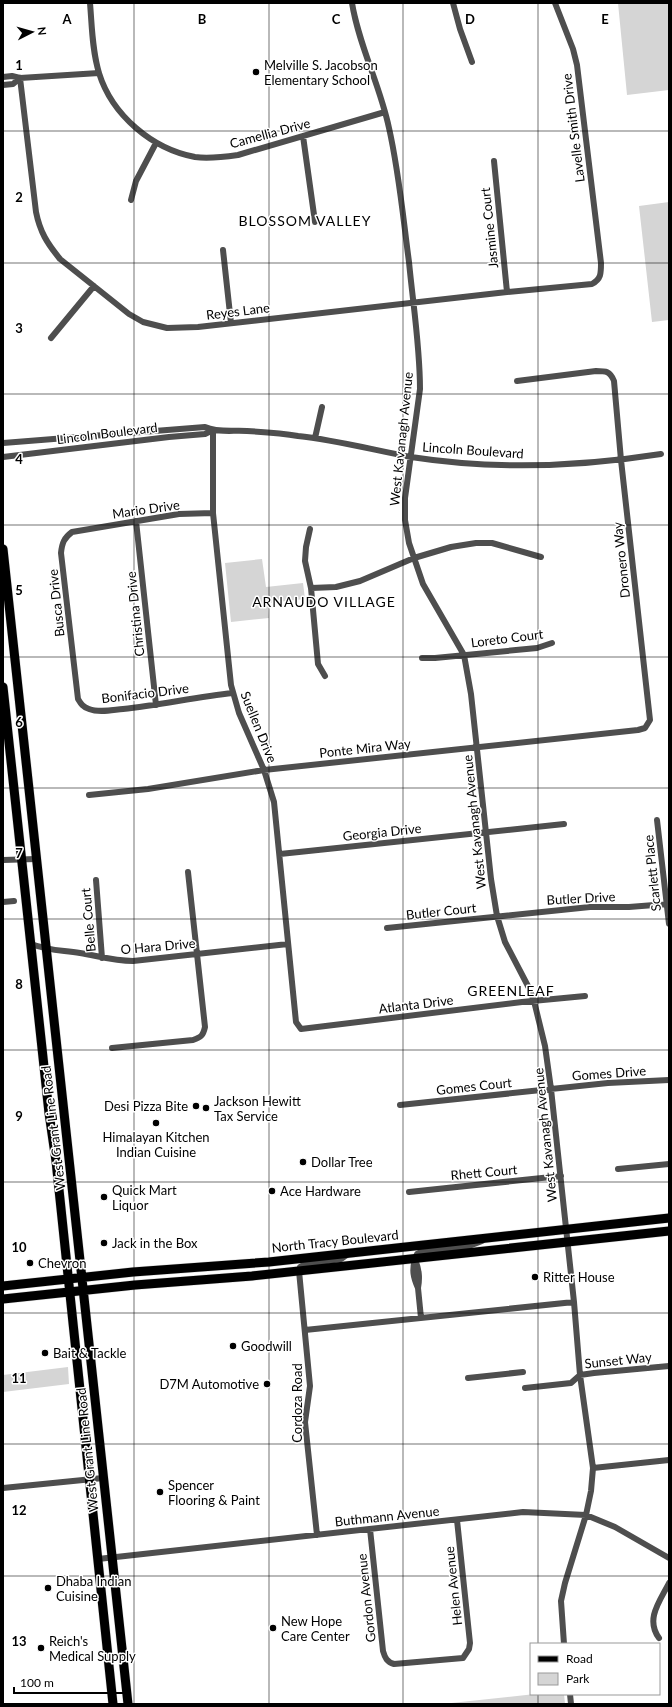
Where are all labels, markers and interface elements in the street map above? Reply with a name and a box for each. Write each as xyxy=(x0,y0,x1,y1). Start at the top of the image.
text: A xyxy=(61,11,72,27)
text: B xyxy=(198,11,207,27)
text: C xyxy=(332,11,341,27)
text: D xyxy=(465,11,475,27)
text: E xyxy=(601,11,609,27)
north arrow xyxy=(12,12,52,52)
text: N xyxy=(36,26,49,36)
text: 1 xyxy=(15,57,23,73)
place label: Melville S. Jacobson Elementary School xyxy=(264,57,378,88)
marker: Melville S. Jacobson Elementary School xyxy=(251,67,261,77)
street label: Lavelle Smith Drive xyxy=(558,72,588,183)
street label: Camellia Drive xyxy=(228,115,312,151)
street label: Jasmine Court xyxy=(477,186,501,269)
text: 2 xyxy=(15,189,23,205)
district label: BLOSSOM VALLEY xyxy=(239,212,371,229)
street label: Reyes Lane xyxy=(205,299,271,323)
text: 3 xyxy=(15,320,23,336)
street label: West Kavanagh Avenue xyxy=(386,371,416,507)
street label: Lincoln Boulevard xyxy=(56,419,158,447)
street label: Lincoln Boulevard xyxy=(422,438,524,462)
text: 4 xyxy=(15,451,23,467)
street label: Mario Drive xyxy=(111,496,181,522)
street label: Dronero Way xyxy=(609,521,633,599)
street label: Busca Drive xyxy=(44,568,68,638)
street label: Christina Drive xyxy=(123,571,147,657)
text: 5 xyxy=(15,582,23,598)
district label: ARNAUDO VILLAGE xyxy=(252,593,396,610)
street label: Loreto Court xyxy=(470,626,544,650)
street label: Bonifacio Drive xyxy=(100,680,190,706)
street label: Suellen Drive xyxy=(237,689,281,765)
text: 6 xyxy=(15,714,23,730)
street label: Ponte Mira Way xyxy=(318,735,412,761)
street label: West Kavanagh Avenue xyxy=(459,754,489,890)
street label: Georgia Drive xyxy=(342,820,422,844)
street label: Scarlett Place xyxy=(640,834,664,912)
text: 7 xyxy=(15,845,23,861)
street label: Belle Court xyxy=(77,887,99,953)
street label: Butler Drive xyxy=(546,888,616,908)
street label: Butler Court xyxy=(405,899,477,923)
street label: O Hara Drive xyxy=(120,935,196,957)
text: 8 xyxy=(15,976,23,992)
district label: GREENLEAF xyxy=(467,982,555,999)
street label: Atlanta Drive xyxy=(378,991,454,1017)
street label: Gomes Drive xyxy=(571,1062,647,1084)
street label: West Grant Line Road xyxy=(37,1065,69,1191)
street label: West Kavanagh Avenue xyxy=(530,1067,560,1203)
street label: Gomes Court xyxy=(435,1074,513,1098)
place label: Jackson Hewitt Tax Service xyxy=(214,1093,301,1124)
place label: Desi Pizza Bite xyxy=(104,1098,188,1114)
marker: Desi Pizza Bite xyxy=(191,1101,201,1111)
marker: Jackson Hewitt Tax Service xyxy=(201,1103,211,1113)
text: 9 xyxy=(15,1108,23,1124)
marker: Himalayan Kitchen Indian Cuisine xyxy=(151,1118,161,1128)
place label: Himalayan Kitchen Indian Cuisine xyxy=(102,1129,210,1160)
place label: Dollar Tree xyxy=(311,1154,373,1170)
marker: Dollar Tree xyxy=(298,1157,308,1167)
street label: Rhett Court xyxy=(450,1161,518,1183)
place label: Quick Mart Liquor xyxy=(112,1182,177,1213)
place label: Ace Hardware xyxy=(280,1183,361,1199)
marker: Ace Hardware xyxy=(267,1186,277,1196)
marker: Quick Mart Liquor xyxy=(99,1192,109,1202)
street label: North Tracy Boulevard xyxy=(271,1226,399,1256)
place label: Jack in the Box xyxy=(112,1235,198,1251)
marker: Jack in the Box xyxy=(99,1238,109,1248)
text: 10 xyxy=(11,1239,27,1255)
place label: Chevron xyxy=(38,1255,86,1271)
marker: Chevron xyxy=(25,1258,35,1268)
place label: Ritter House xyxy=(543,1269,615,1285)
marker: Ritter House xyxy=(530,1272,540,1282)
place label: Goodwill xyxy=(241,1338,292,1354)
marker: Goodwill xyxy=(228,1341,238,1351)
place label: Bait & Tackle xyxy=(53,1345,127,1361)
marker: Bait & Tackle xyxy=(40,1348,50,1358)
street label: Sunset Way xyxy=(584,1348,653,1371)
street label: Cordoza Road xyxy=(289,1363,305,1443)
text: 11 xyxy=(11,1370,27,1386)
place label: D7M Automotive xyxy=(159,1376,259,1392)
marker: D7M Automotive xyxy=(262,1379,272,1389)
street label: West Grant Line Road xyxy=(73,1387,101,1513)
place label: Spencer Flooring & Paint xyxy=(168,1477,260,1508)
marker: Spencer Flooring & Paint xyxy=(155,1487,165,1497)
text: 12 xyxy=(11,1502,27,1518)
street label: Buthmann Avenue xyxy=(334,1503,440,1529)
street label: Helen Avenue xyxy=(441,1545,465,1626)
street label: Gordon Avenue xyxy=(353,1553,379,1643)
place label: Dhaba Indian Cuisine xyxy=(56,1573,131,1604)
marker: Dhaba Indian Cuisine xyxy=(43,1583,53,1593)
place label: New Hope Care Center xyxy=(281,1613,350,1644)
marker: New Hope Care Center xyxy=(268,1623,278,1633)
text: 13 xyxy=(11,1633,27,1649)
place label: Reich's Medical Supply xyxy=(49,1633,136,1664)
marker: Reich's Medical Supply xyxy=(36,1643,46,1653)
legend xyxy=(530,1643,660,1695)
text: Road xyxy=(566,1651,593,1666)
scale bar xyxy=(14,1669,126,1695)
text: Park xyxy=(566,1671,590,1686)
text: 100 m xyxy=(20,1675,54,1690)

